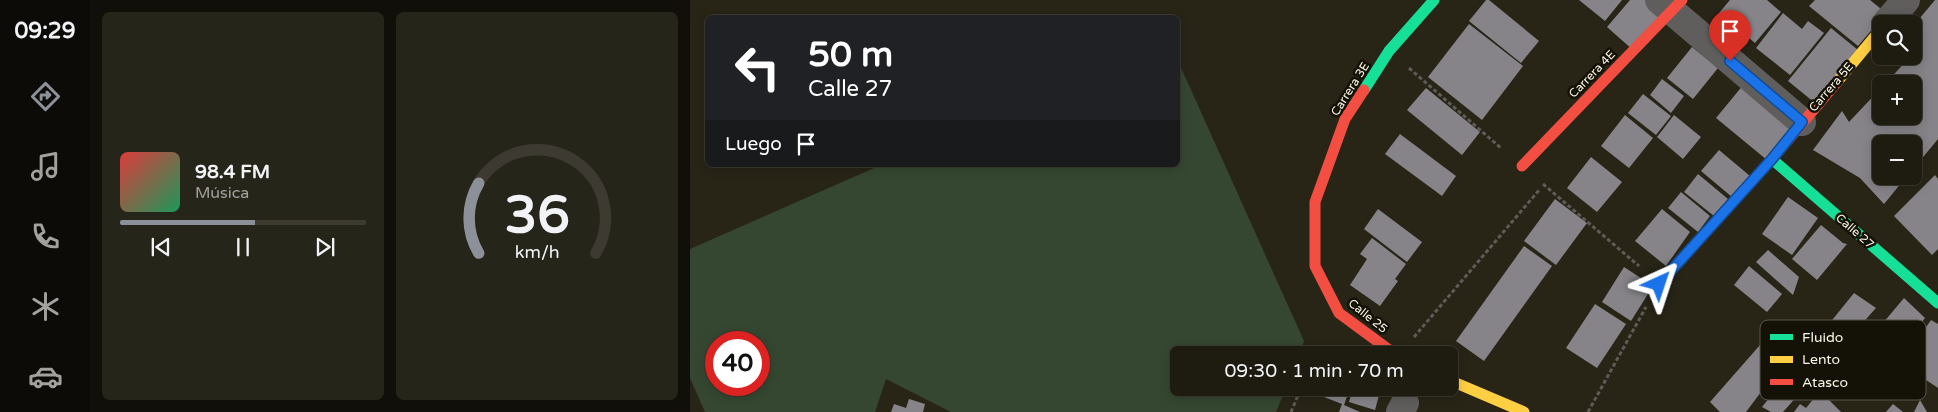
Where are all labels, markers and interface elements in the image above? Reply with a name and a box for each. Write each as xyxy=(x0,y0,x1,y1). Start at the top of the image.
pin xyxy=(1709,10,1751,61)
map controls xyxy=(1872,15,1922,185)
button: search xyxy=(1872,15,1922,65)
icon: arrive xyxy=(1716,17,1744,45)
text: 09:29 xyxy=(15,18,75,44)
text: 50 m xyxy=(808,34,893,76)
icon: left xyxy=(725,35,790,100)
street label: Carrera 4E xyxy=(1566,47,1618,101)
street label: Carrera 3E xyxy=(1328,59,1372,118)
street label: Carrera 5E xyxy=(1806,59,1856,114)
button: + xyxy=(1872,75,1922,125)
text: Calle 27 xyxy=(808,76,892,102)
icon: directions xyxy=(28,79,63,114)
icon: arrive xyxy=(792,130,820,158)
text: Luego xyxy=(725,133,782,155)
button: − xyxy=(1872,135,1922,185)
icon: music xyxy=(28,149,63,184)
text: 98.4 FM xyxy=(195,161,270,183)
text: Música xyxy=(195,183,249,203)
text: 36 xyxy=(504,184,570,247)
street label: Calle 27 xyxy=(1833,211,1877,251)
icon: phone xyxy=(28,219,63,254)
icon: previous xyxy=(147,233,175,261)
icon: pause xyxy=(229,233,257,261)
icon: next xyxy=(311,233,339,261)
text: km/h xyxy=(515,242,559,263)
position arrow xyxy=(1632,257,1684,309)
icon: climate xyxy=(28,289,63,324)
street label: Calle 25 xyxy=(1346,296,1390,336)
legend xyxy=(1760,320,1926,400)
text: Fluido xyxy=(1802,329,1843,346)
speed limit sign: 40 xyxy=(705,331,770,396)
text: Lento xyxy=(1802,351,1840,368)
icon: car xyxy=(28,359,63,394)
text: 09:30 · 1 min · 70 m xyxy=(1224,360,1404,382)
text: Atasco xyxy=(1802,374,1848,391)

